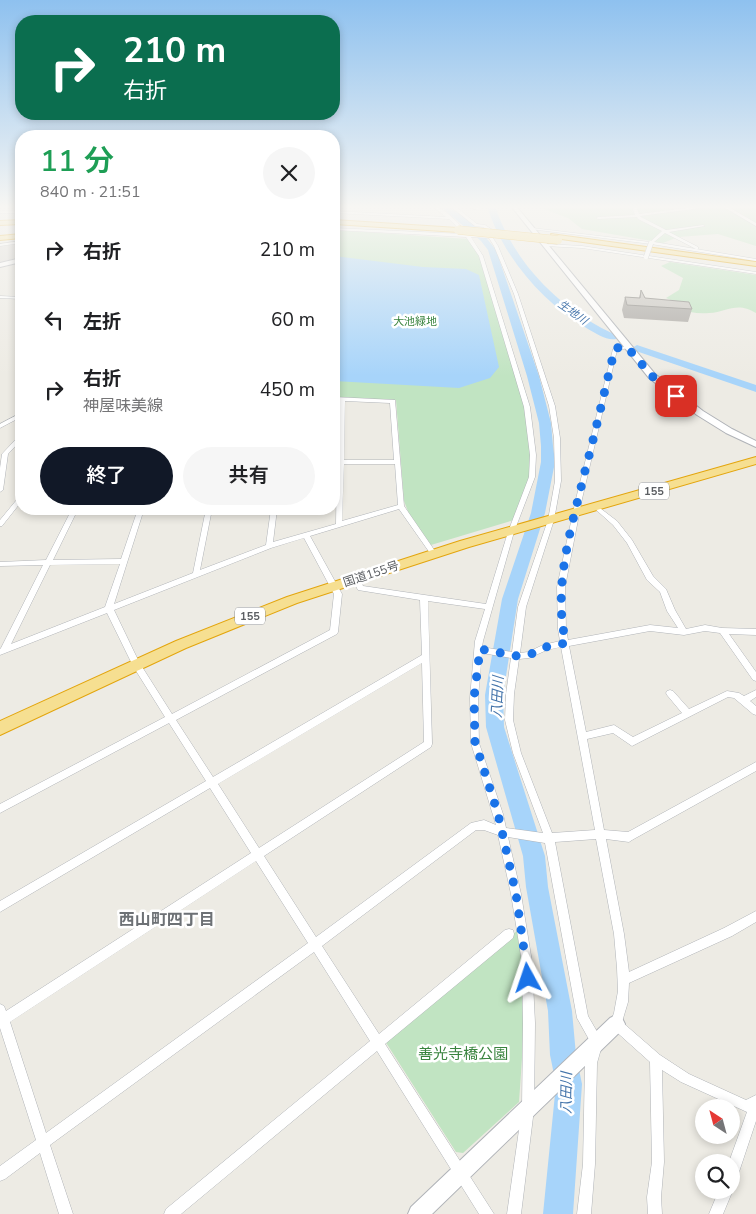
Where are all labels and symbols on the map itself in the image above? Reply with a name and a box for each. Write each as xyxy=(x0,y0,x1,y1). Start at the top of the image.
water label: 生地川 xyxy=(555,297,591,329)
park label: 大池緑地 xyxy=(393,314,437,329)
pin xyxy=(655,375,697,417)
road number: 155 xyxy=(639,482,669,500)
street label: 国道155号 xyxy=(341,557,401,591)
road number: 155 xyxy=(235,608,265,624)
water label: 八田川 xyxy=(487,674,508,718)
district label: 西山町四丁目 xyxy=(119,909,215,931)
position arrow xyxy=(501,951,553,1003)
park label: 善光寺橋公園 xyxy=(418,1044,508,1064)
water label: 八田川 xyxy=(557,1070,576,1114)
north arrow xyxy=(695,1099,740,1144)

